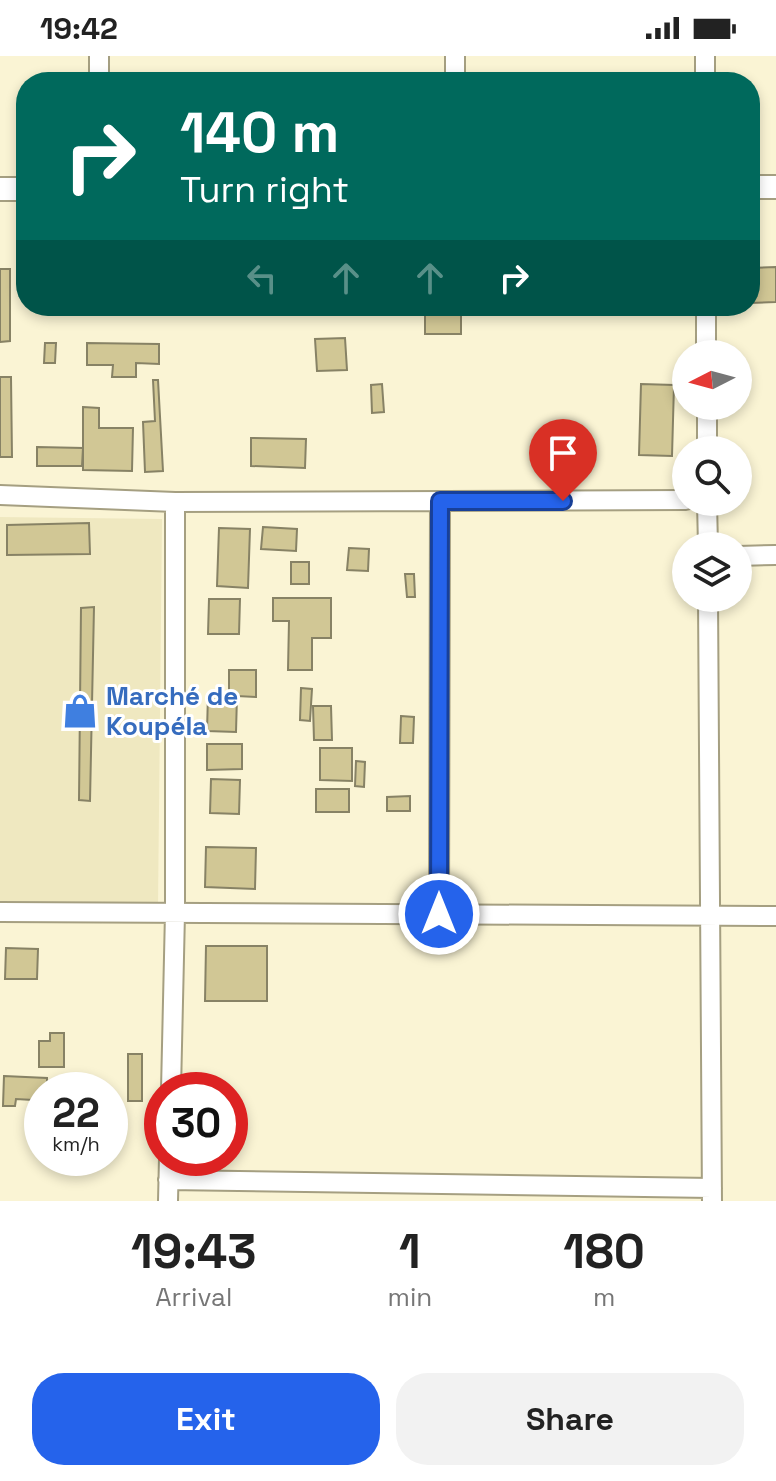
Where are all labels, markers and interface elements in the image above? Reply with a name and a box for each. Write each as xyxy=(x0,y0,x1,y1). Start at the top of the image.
text: 19:42 xyxy=(40,9,118,48)
text: 140 m xyxy=(180,97,339,168)
icon: right xyxy=(48,104,152,208)
text: Turn right xyxy=(180,167,349,213)
icon: left xyxy=(240,256,284,300)
icon: ahead xyxy=(324,256,368,300)
icon: ahead xyxy=(408,256,452,300)
icon: right xyxy=(492,256,536,300)
north arrow xyxy=(672,340,752,420)
map controls xyxy=(672,340,752,612)
pin xyxy=(529,419,597,501)
icon: arrive xyxy=(541,431,585,475)
button: search xyxy=(672,436,752,516)
button: layers xyxy=(672,532,752,612)
place label: Marché de Koupéla xyxy=(106,679,238,743)
shop icon: Marché de Koupéla xyxy=(61,692,99,730)
position arrow xyxy=(397,872,481,956)
speed limit sign: 30 xyxy=(144,1072,248,1176)
text: 22 xyxy=(52,1088,100,1139)
text: km/h xyxy=(52,1131,100,1157)
text: 19:43 xyxy=(131,1221,256,1282)
text: 1 xyxy=(399,1221,421,1282)
text: 180 xyxy=(563,1221,645,1282)
text: Arrival xyxy=(155,1280,232,1314)
text: min xyxy=(388,1280,432,1314)
text: m xyxy=(593,1280,615,1314)
button: Exit xyxy=(32,1373,380,1465)
button: Share xyxy=(396,1373,744,1465)

